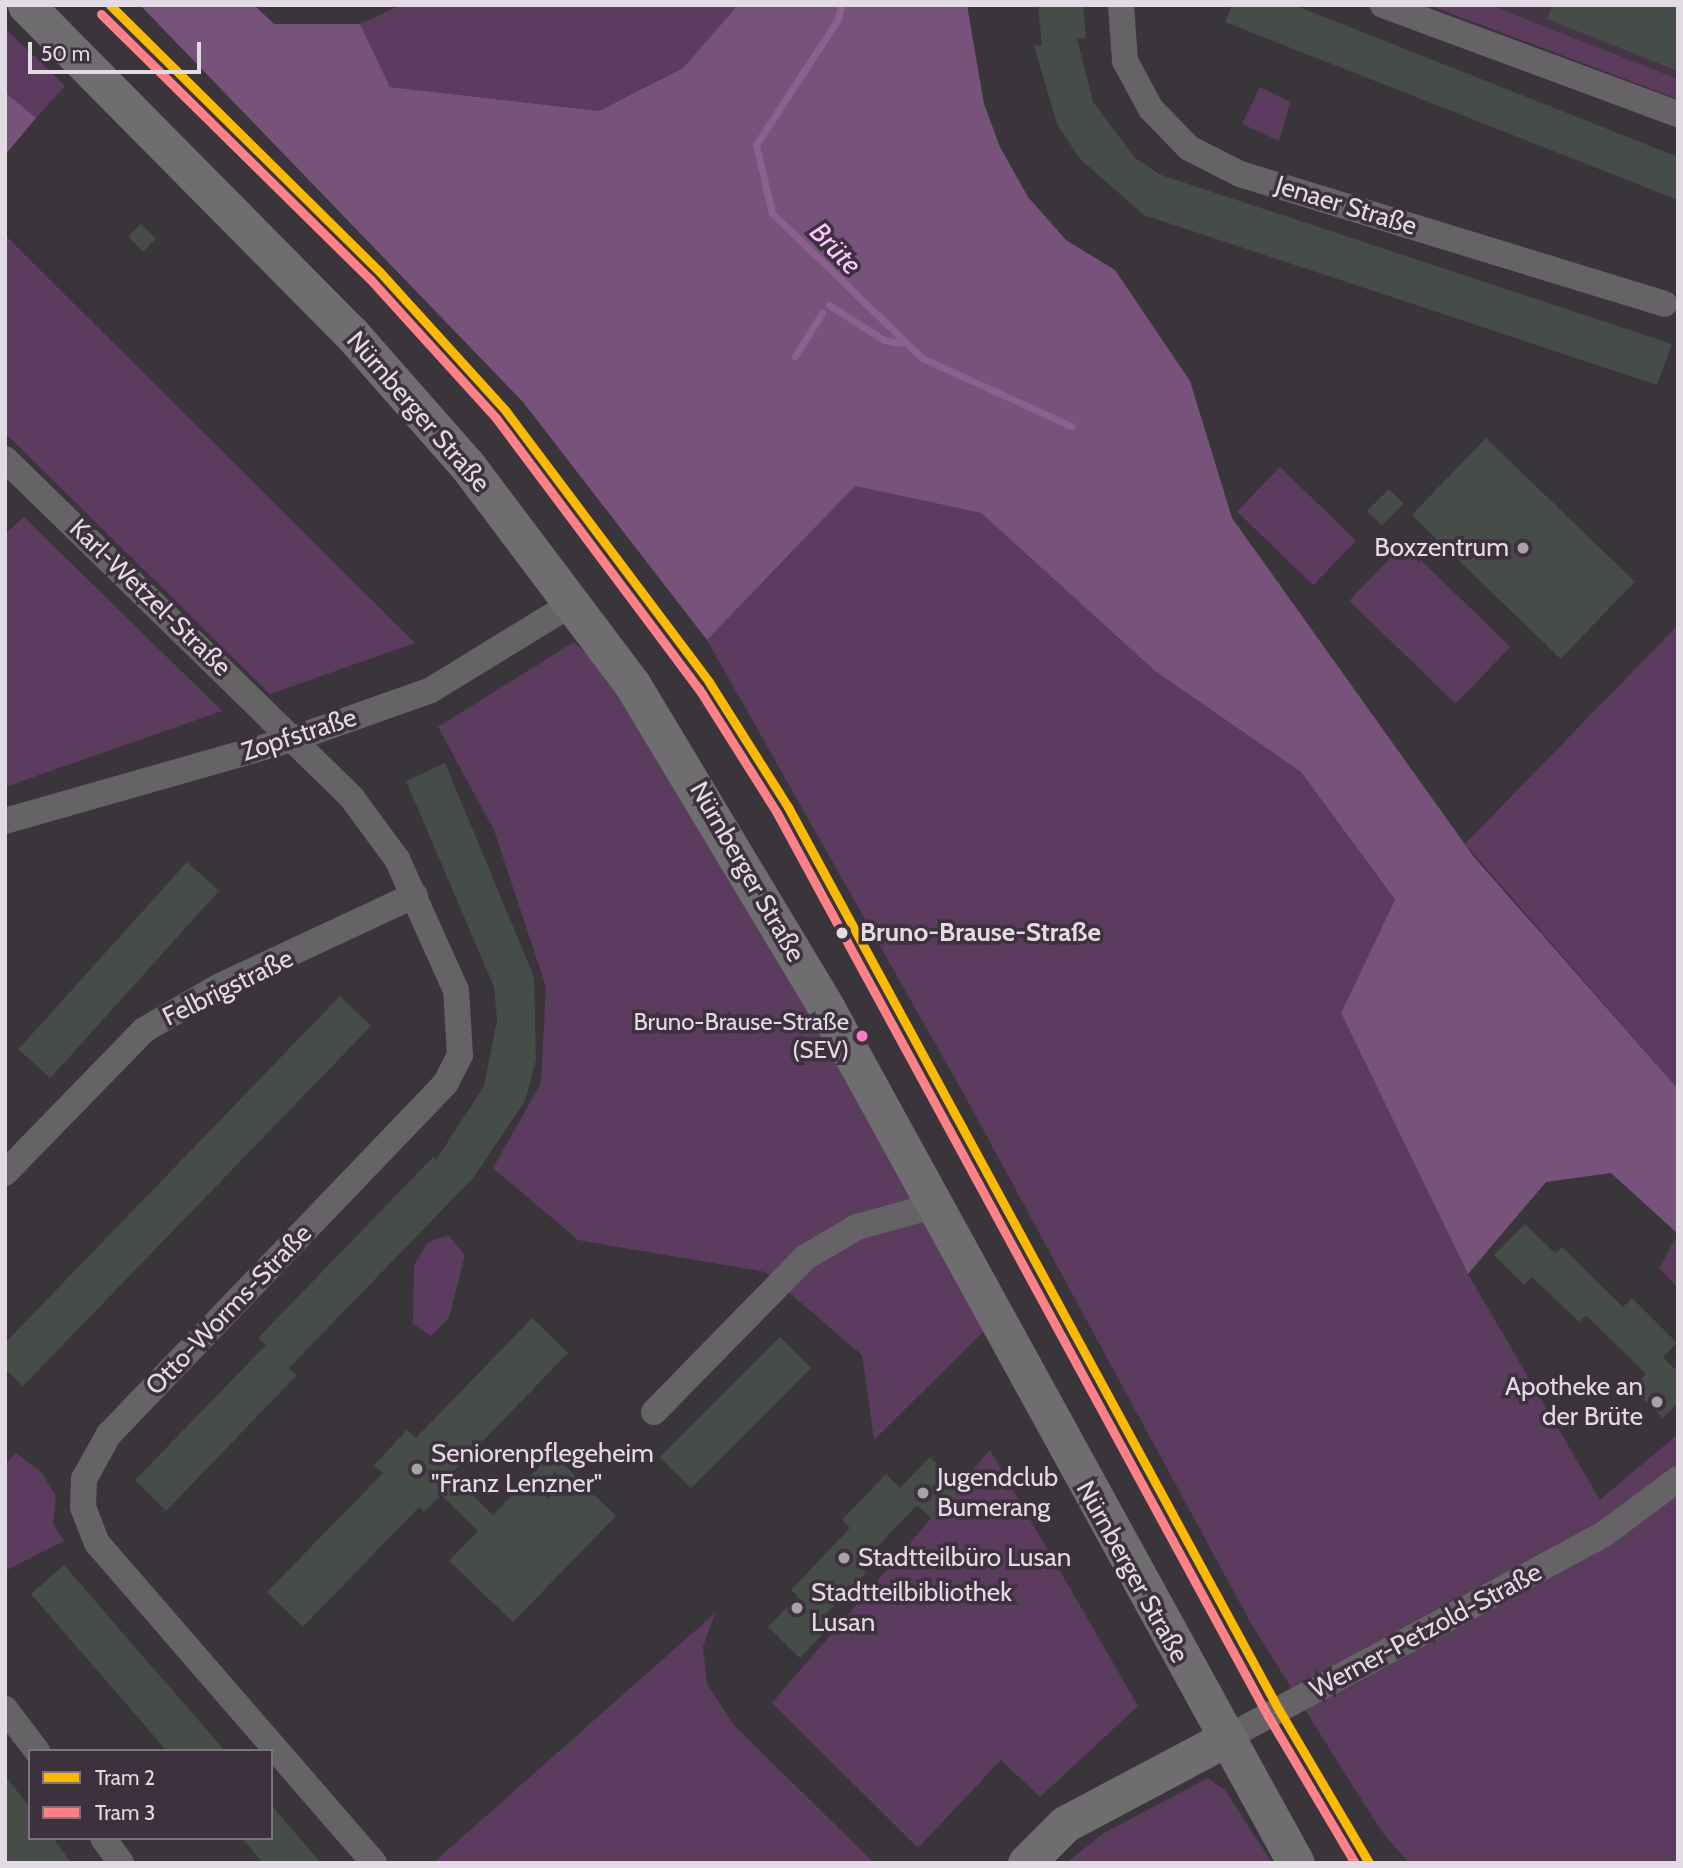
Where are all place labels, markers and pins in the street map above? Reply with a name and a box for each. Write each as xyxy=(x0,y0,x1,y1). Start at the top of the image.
place label: Boxzentrum xyxy=(1374,532,1509,564)
marker: Boxzentrum xyxy=(1515,540,1531,556)
place label: Bruno-Brause-Straße xyxy=(860,917,1101,949)
marker: Bruno-Brause-Straße xyxy=(831,922,853,944)
place label: Bruno-Brause-Straße (SEV) xyxy=(633,1008,849,1064)
marker: Bruno-Brause-Straße (SEV) xyxy=(855,1029,869,1043)
place label: Apotheke an der Brüte xyxy=(1505,1371,1643,1432)
marker: Apotheke an der Brüte xyxy=(1649,1394,1665,1410)
place label: Seniorenpflegeheim "Franz Lenzner" xyxy=(431,1438,654,1500)
marker: Seniorenpflegeheim "Franz Lenzner" xyxy=(409,1461,425,1477)
place label: Jugendclub Bumerang xyxy=(937,1462,1058,1524)
marker: Jugendclub Bumerang xyxy=(915,1485,931,1501)
place label: Stadtteilbüro Lusan xyxy=(858,1542,1071,1574)
marker: Stadtteilbüro Lusan xyxy=(836,1550,852,1566)
place label: Stadtteilbibliothek Lusan xyxy=(811,1577,1012,1638)
marker: Stadtteilbibliothek Lusan xyxy=(789,1600,805,1616)

